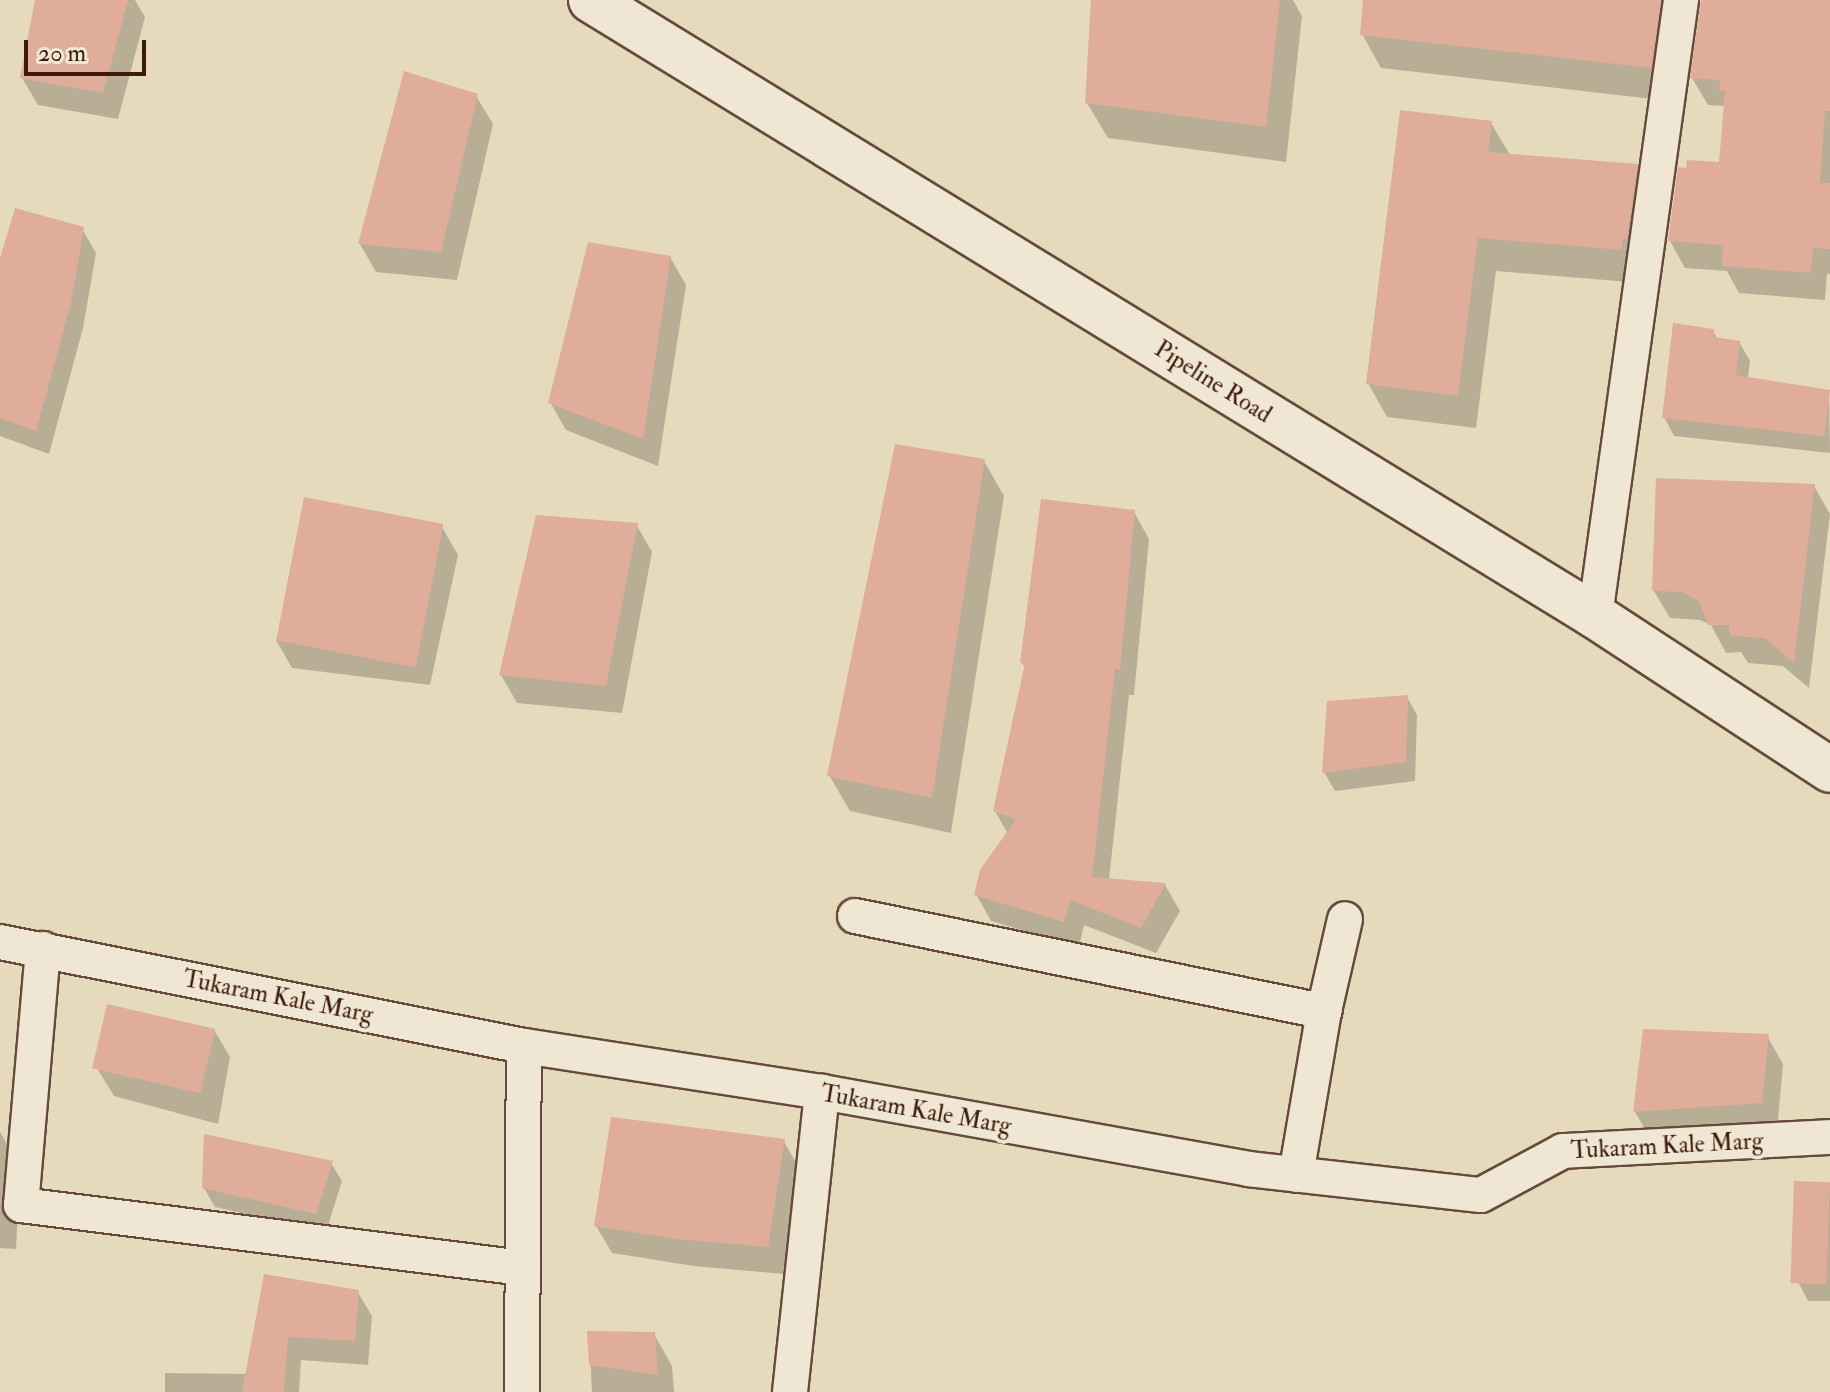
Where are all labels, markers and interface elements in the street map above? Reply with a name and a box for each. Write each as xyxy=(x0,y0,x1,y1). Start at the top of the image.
scale bar xyxy=(28,24,150,74)
text: 20 m xyxy=(38,38,86,69)
street label: Pipeline Road xyxy=(1149,335,1277,429)
street label: Tukaram Kale Marg xyxy=(181,964,375,1030)
street label: Tukaram Kale Marg xyxy=(819,1079,1013,1141)
street label: Tukaram Kale Marg xyxy=(1570,1127,1764,1165)

